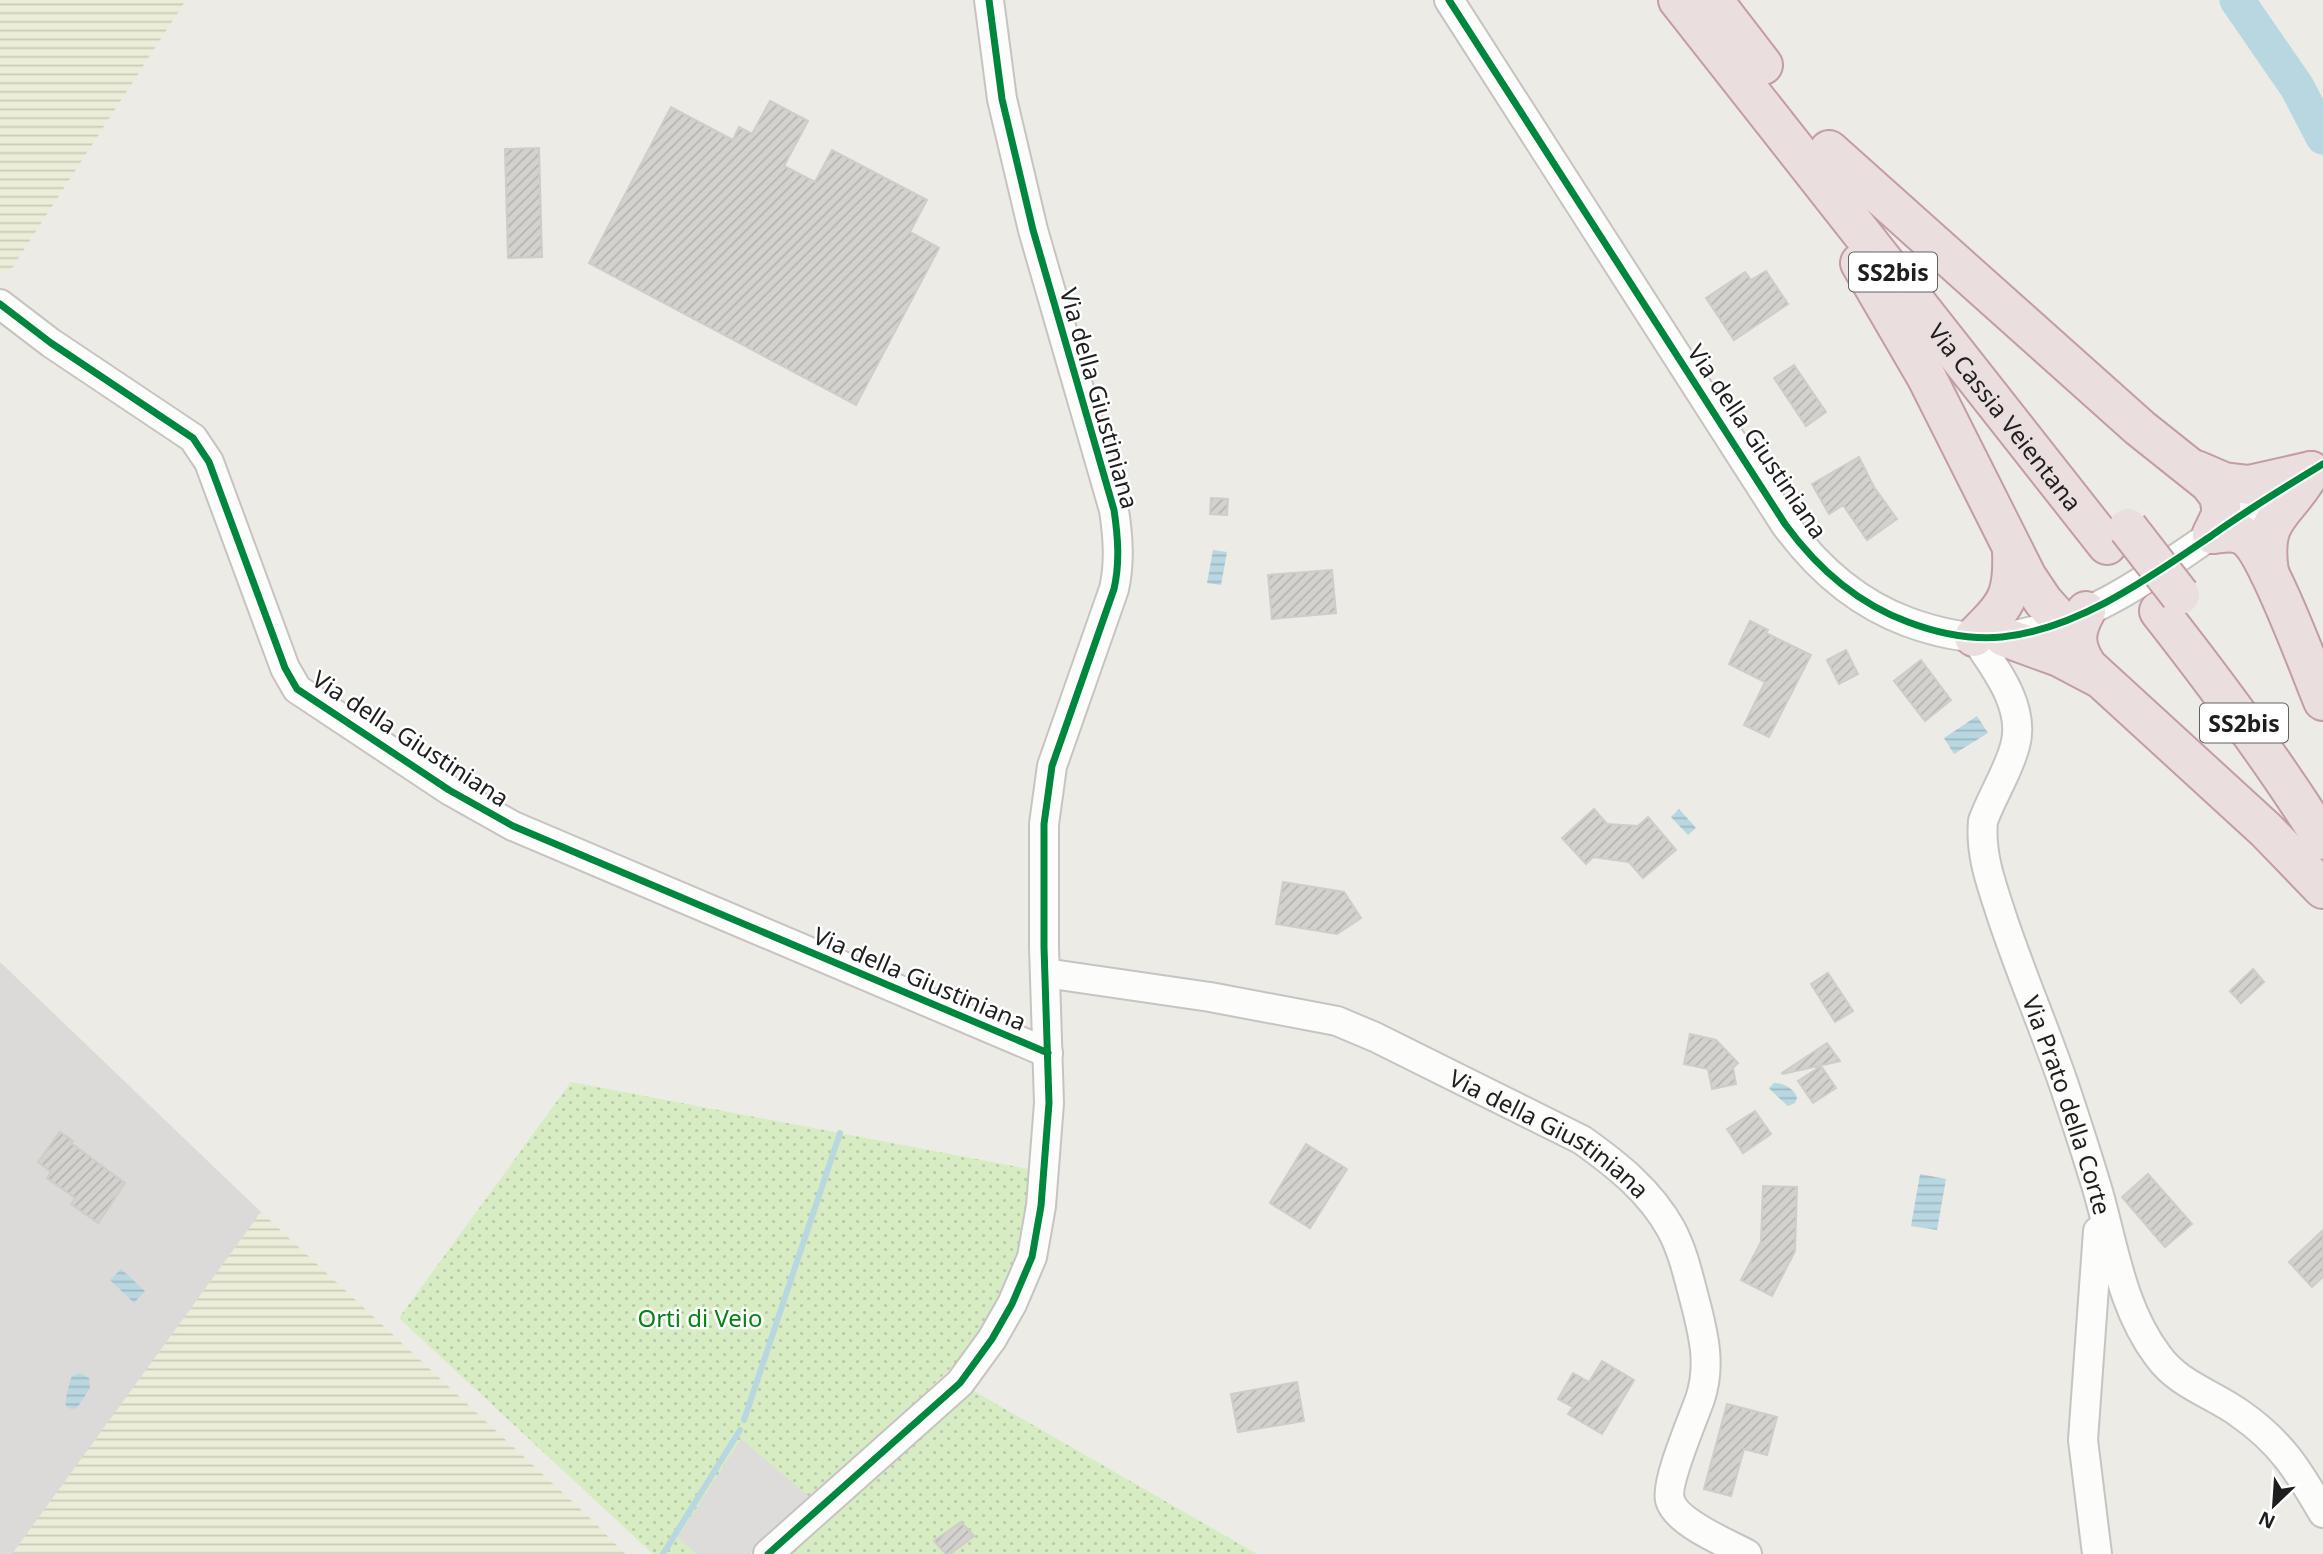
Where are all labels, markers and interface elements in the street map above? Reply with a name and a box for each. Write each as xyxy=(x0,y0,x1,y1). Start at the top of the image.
road number: SS2bis xyxy=(1849,252,1937,292)
street label: Via della Giustiniana xyxy=(1053,284,1147,512)
street label: Via Cassia Veientana xyxy=(1922,316,2090,517)
street label: Via della Giustiniana xyxy=(1680,337,1836,545)
street label: Via della Giustiniana xyxy=(306,662,516,814)
road number: SS2bis xyxy=(2200,704,2288,743)
street label: Via della Giustiniana xyxy=(808,918,1032,1038)
street label: Via Prato della Corte xyxy=(2016,991,2120,1218)
street label: Via della Giustiniana xyxy=(1444,1060,1657,1205)
park label: Orti di Veio xyxy=(637,1301,763,1334)
north arrow xyxy=(2239,1470,2309,1540)
text: N xyxy=(2254,1505,2279,1535)

